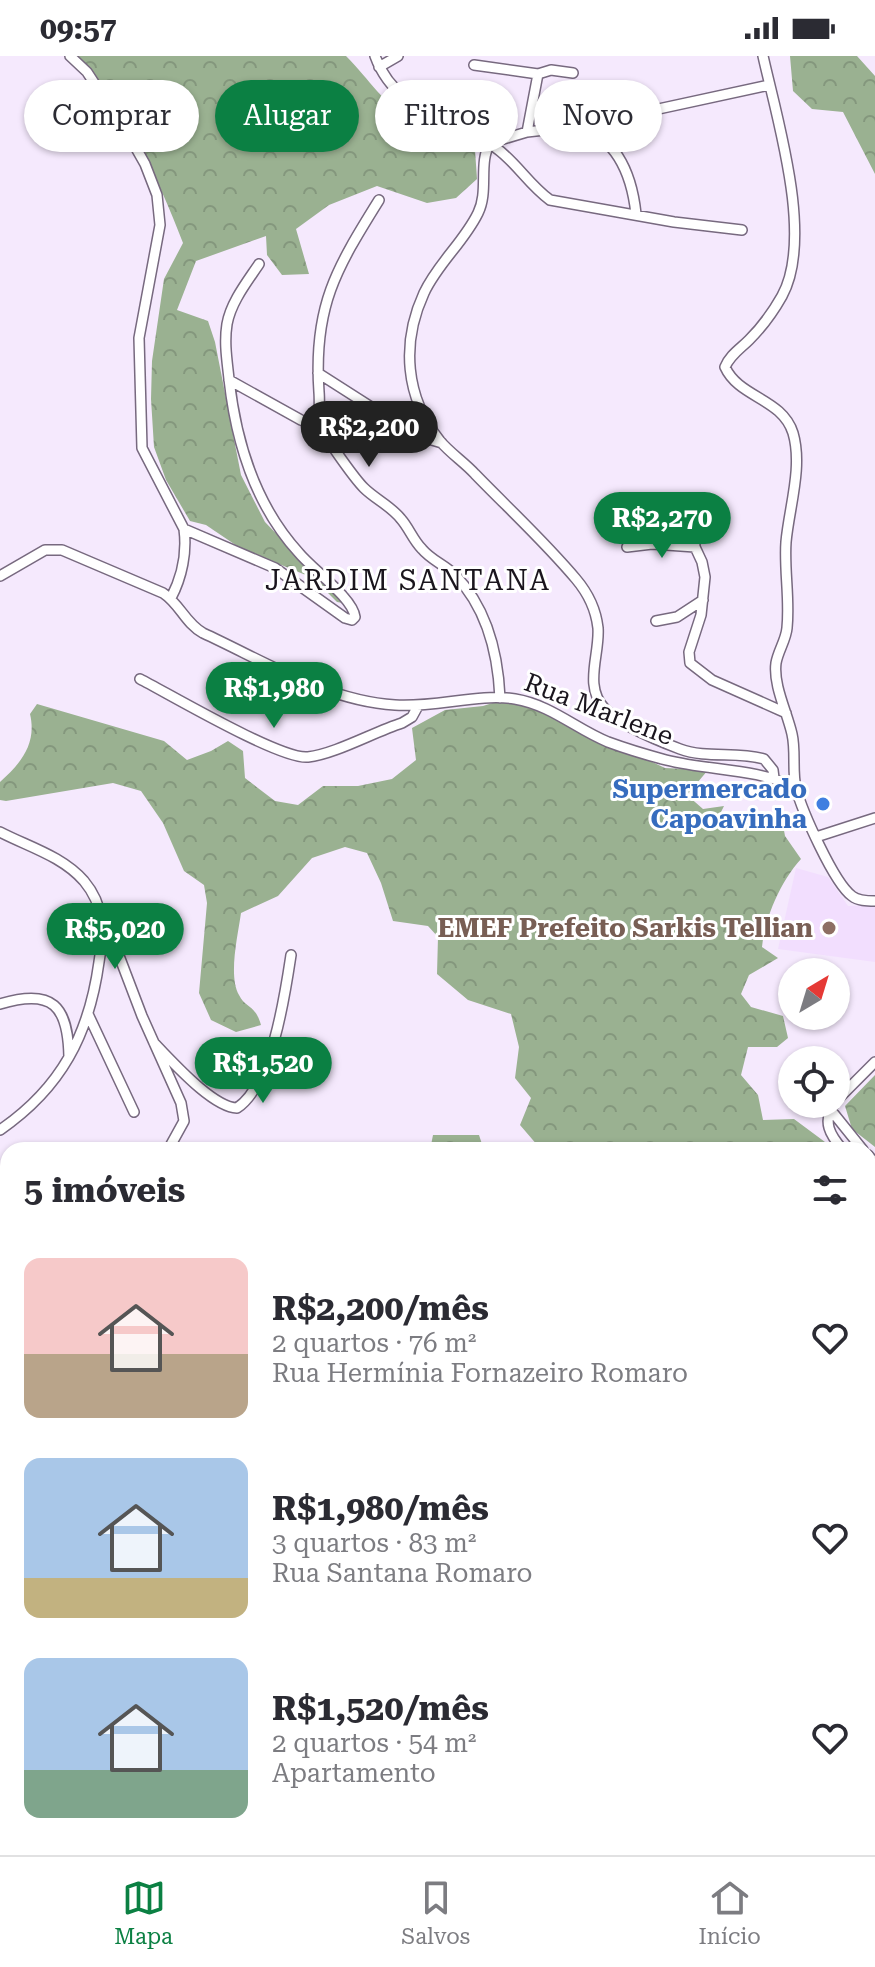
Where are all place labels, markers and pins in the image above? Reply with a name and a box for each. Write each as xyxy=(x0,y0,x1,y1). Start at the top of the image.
pin: R$2,200 xyxy=(295,401,443,469)
pin: R$2,270 xyxy=(588,492,736,560)
pin: R$1,980 xyxy=(200,662,348,730)
place label: Supermercado Capoavinha xyxy=(612,774,807,834)
marker: Supermercado Capoavinha xyxy=(814,795,832,813)
pin: R$5,020 xyxy=(41,903,189,971)
place label: EMEF Prefeito Sarkis Tellian xyxy=(438,913,813,943)
marker: EMEF Prefeito Sarkis Tellian xyxy=(820,919,838,937)
pin: R$1,520 xyxy=(189,1037,337,1105)

